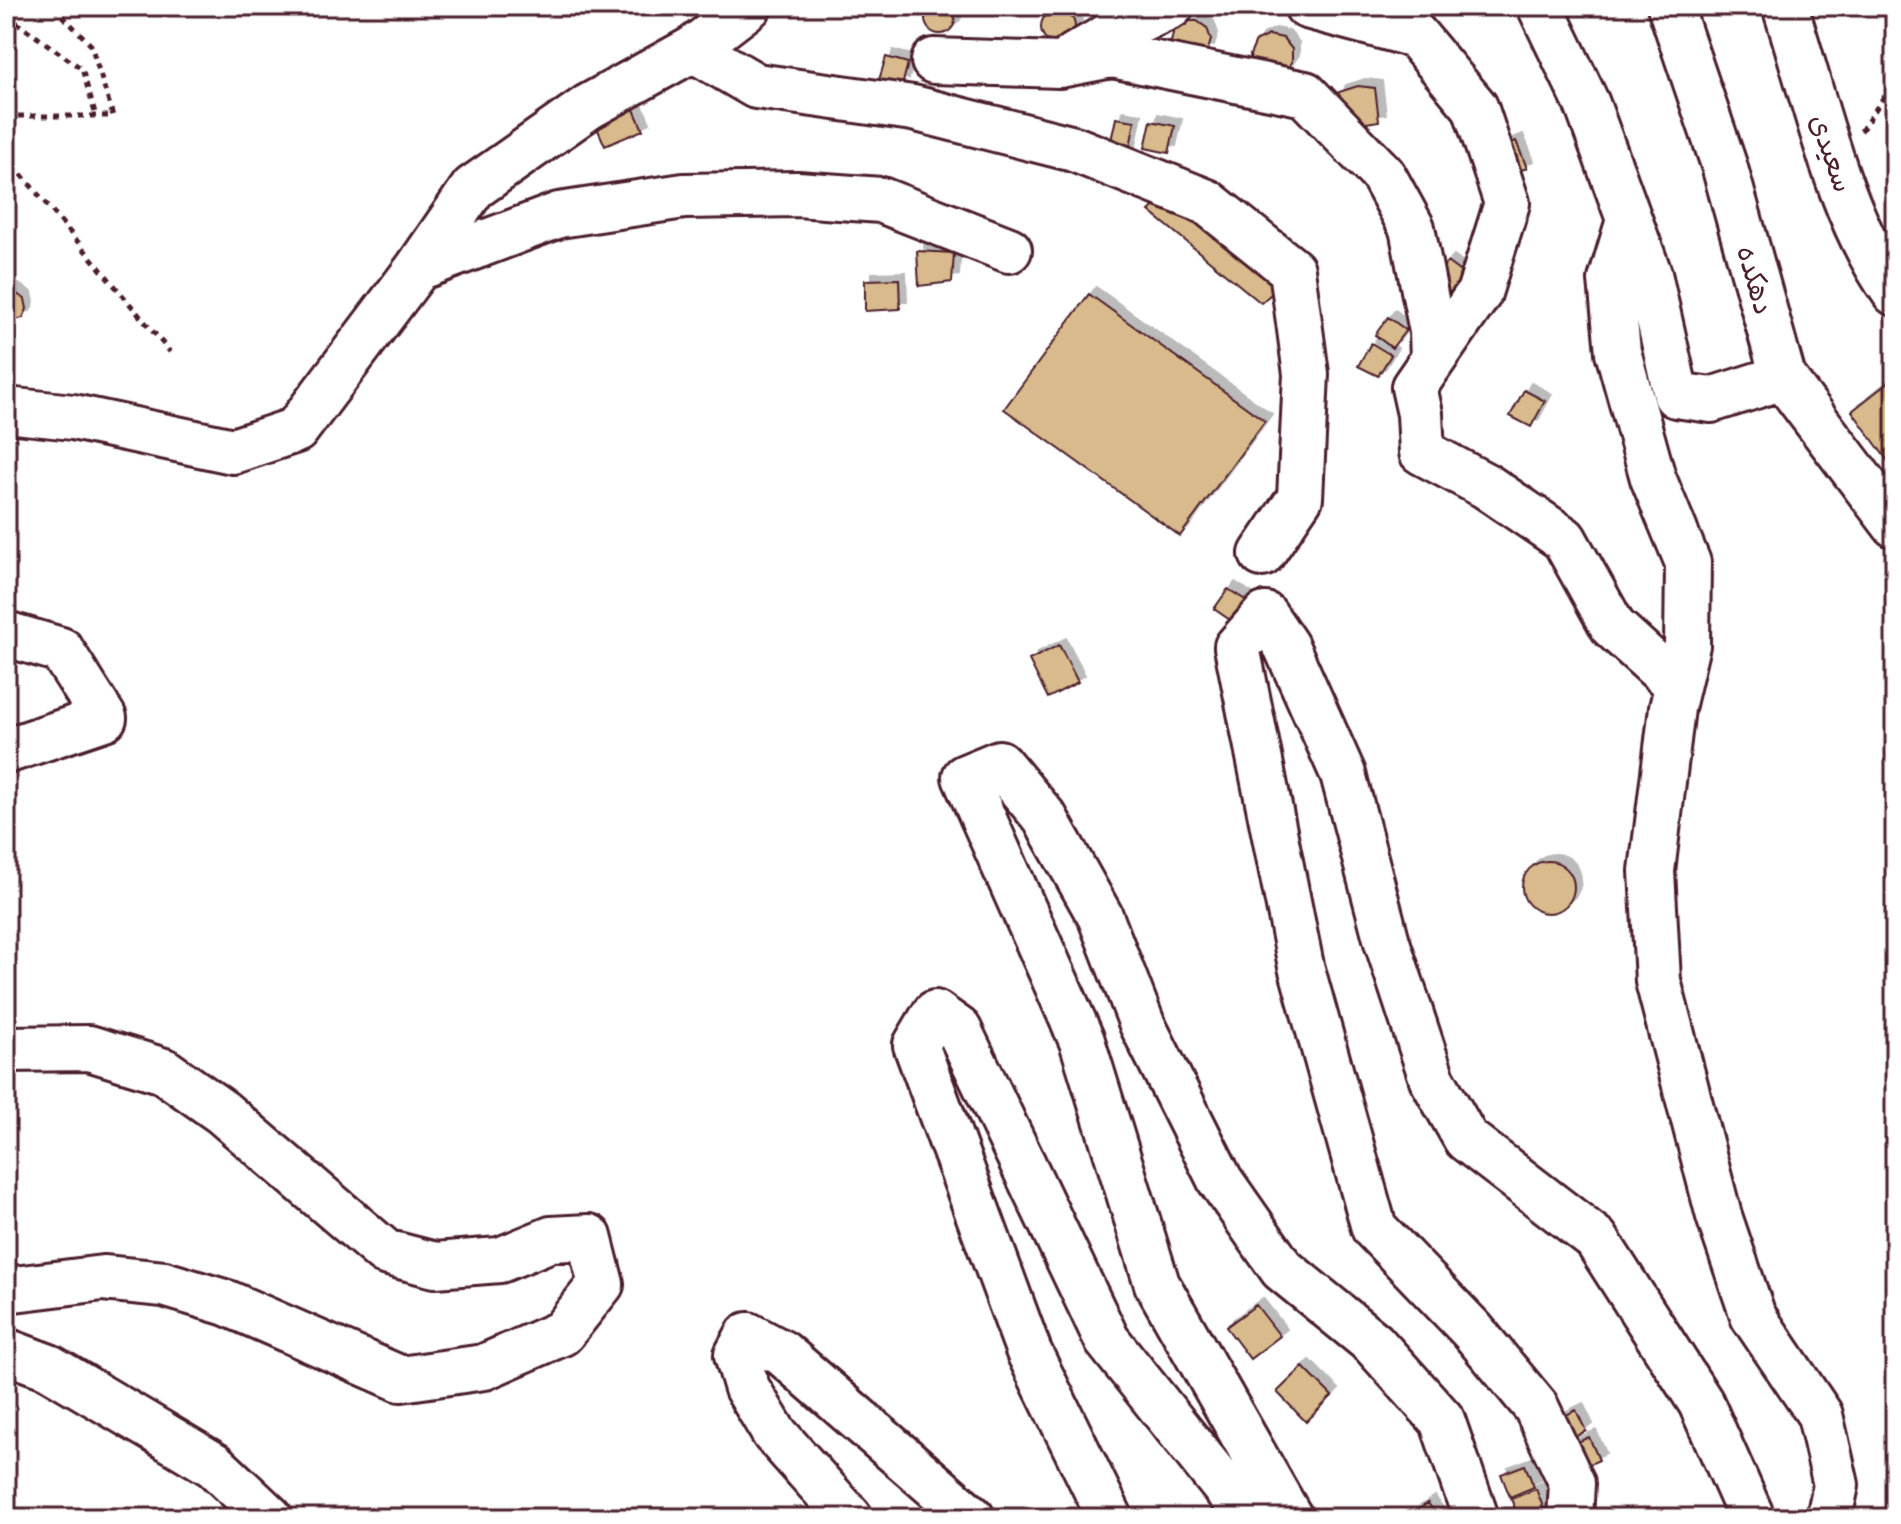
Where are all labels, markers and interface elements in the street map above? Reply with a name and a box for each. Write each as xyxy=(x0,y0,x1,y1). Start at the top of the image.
street label: سعیدی xyxy=(1802,110,1859,197)
street label: دهکده xyxy=(1729,242,1780,319)

